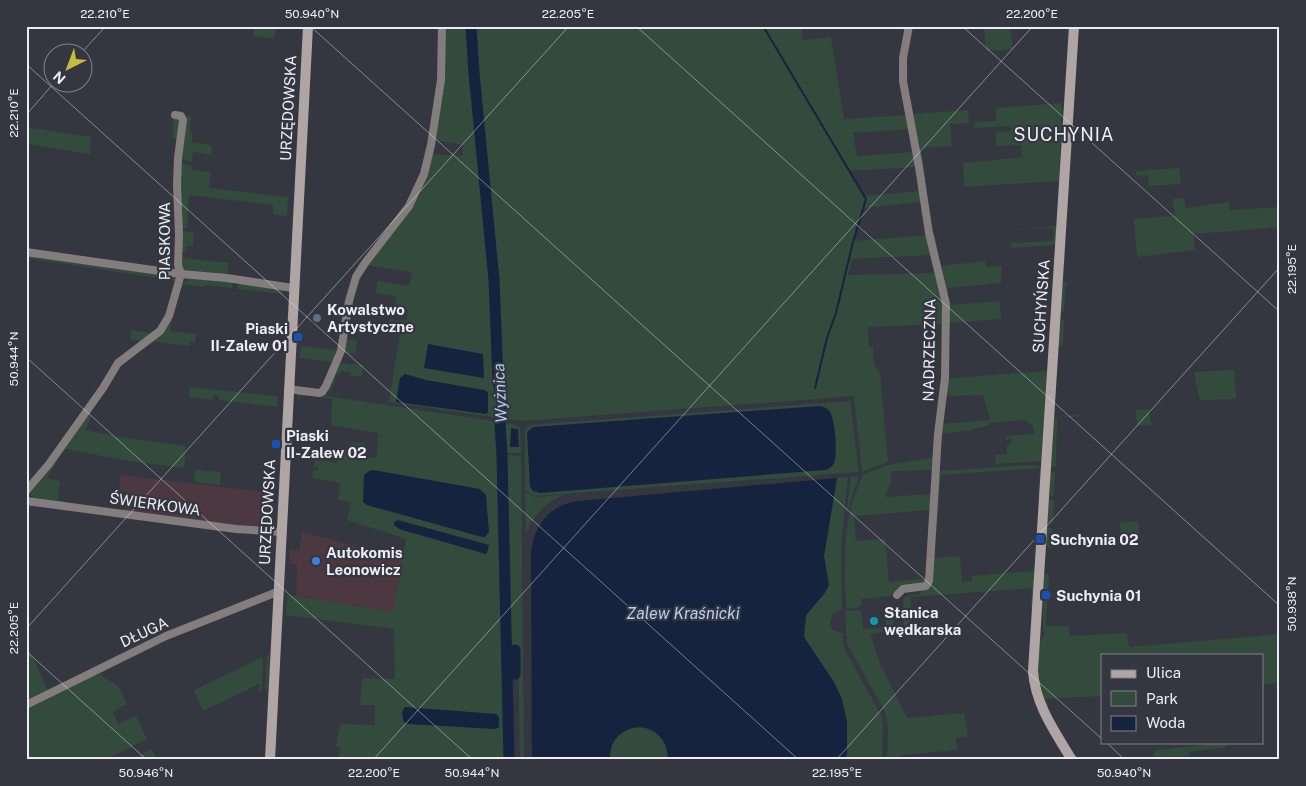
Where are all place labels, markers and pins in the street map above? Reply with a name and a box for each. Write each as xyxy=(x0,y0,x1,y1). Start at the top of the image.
place label: Kowalstwo Artystyczne xyxy=(327,301,414,335)
marker: Kowalstwo Artystyczne xyxy=(311,312,323,324)
place label: Piaski II-Zalew 01 xyxy=(211,320,288,354)
marker: Piaski II-Zalew 01 xyxy=(292,331,304,343)
place label: Piaski II-Zalew 02 xyxy=(286,427,367,461)
marker: Piaski II-Zalew 02 xyxy=(270,438,282,450)
place label: Suchynia 02 xyxy=(1050,531,1139,548)
marker: Suchynia 02 xyxy=(1034,533,1046,545)
place label: Autokomis Leonowicz xyxy=(326,544,403,578)
marker: Autokomis Leonowicz xyxy=(310,555,322,567)
place label: Suchynia 01 xyxy=(1056,587,1141,604)
marker: Suchynia 01 xyxy=(1040,589,1052,601)
place label: Stanica wędkarska xyxy=(884,604,961,638)
marker: Stanica wędkarska xyxy=(868,615,880,627)

